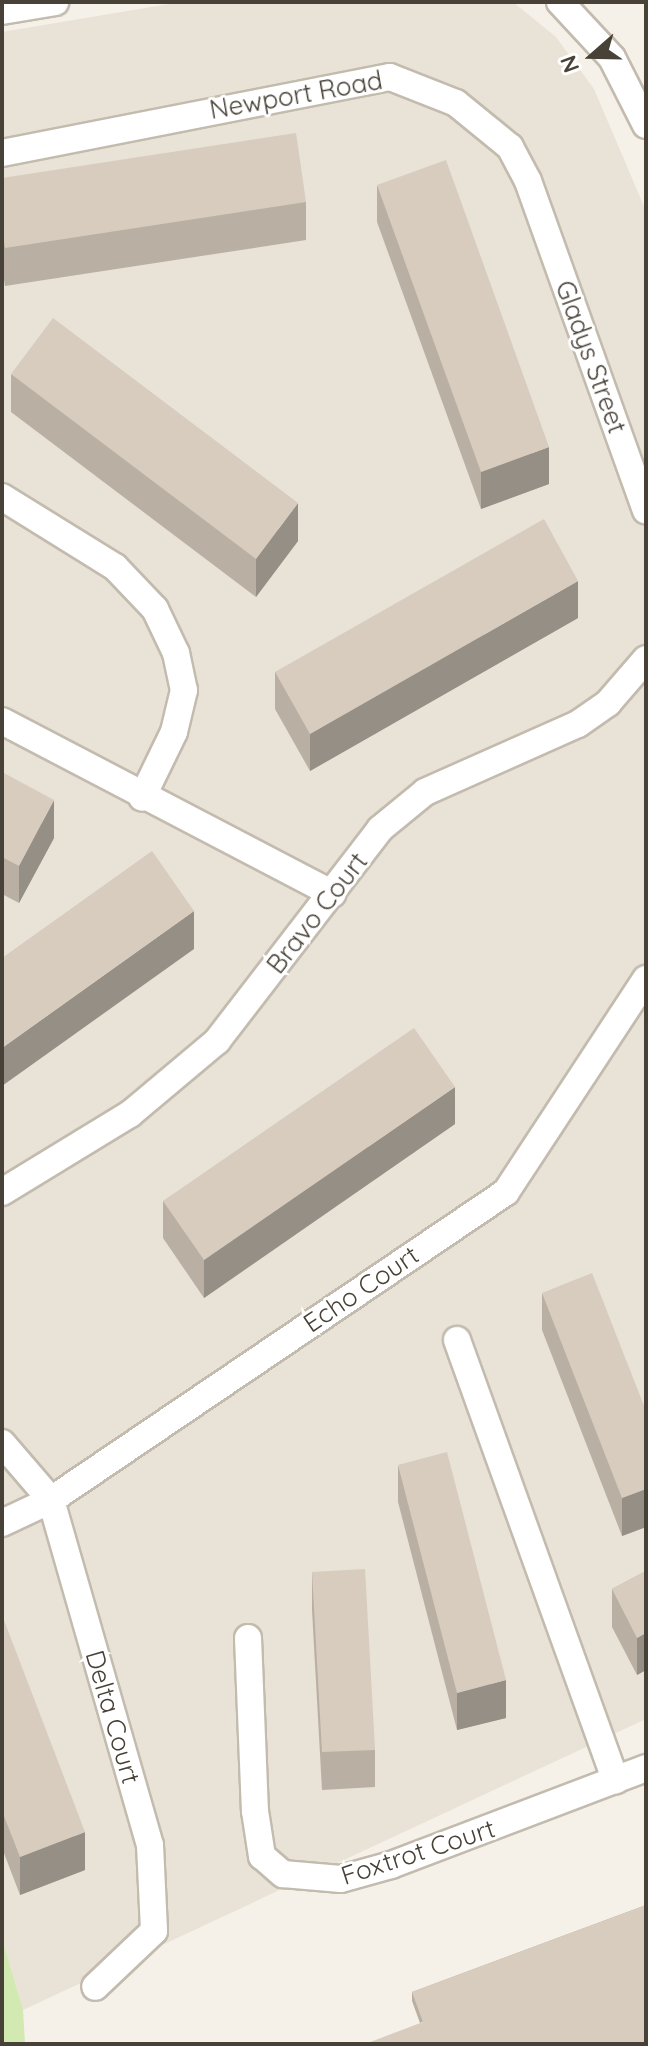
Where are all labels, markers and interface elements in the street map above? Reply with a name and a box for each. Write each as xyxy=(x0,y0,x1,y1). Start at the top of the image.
north arrow xyxy=(552,16,632,96)
text: N xyxy=(554,52,585,77)
street label: Newport Road xyxy=(207,64,385,126)
street label: Gladys Street xyxy=(549,276,633,438)
street label: Bravo Court xyxy=(260,846,374,980)
street label: Echo Court xyxy=(298,1239,424,1339)
street label: Delta Court xyxy=(79,1647,147,1787)
street label: Foxtrot Court xyxy=(337,1812,499,1892)

